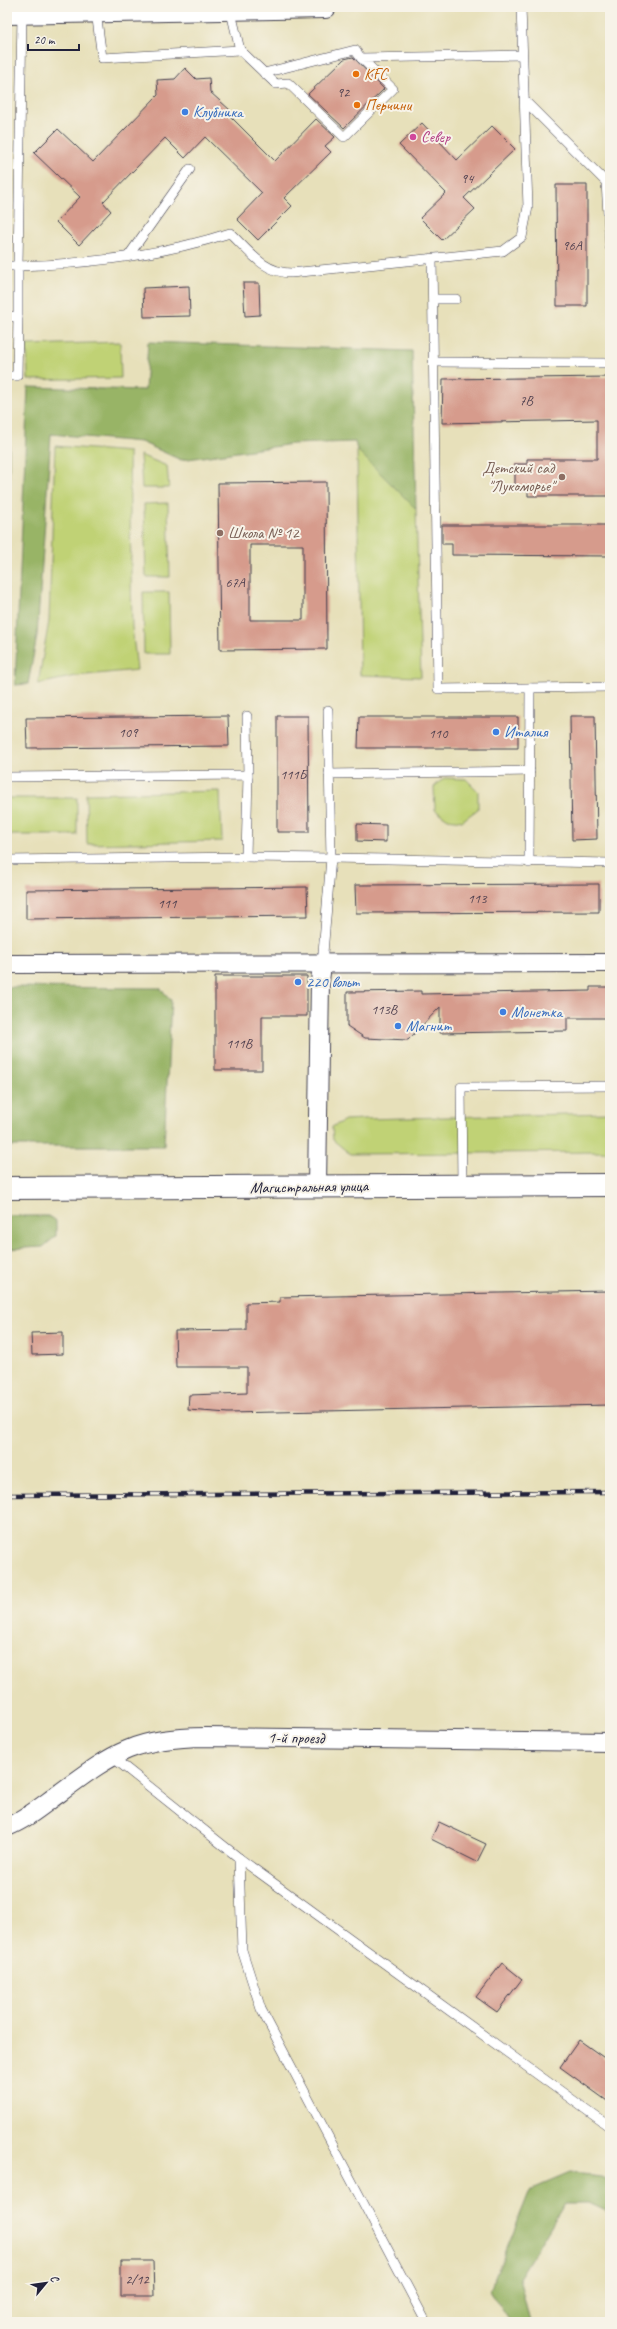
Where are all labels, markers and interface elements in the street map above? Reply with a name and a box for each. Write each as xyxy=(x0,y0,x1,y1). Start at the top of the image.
scale bar xyxy=(28,26,79,52)
text: 20 m xyxy=(34,32,56,48)
place label: KFC xyxy=(364,64,390,84)
marker: KFC xyxy=(351,69,361,79)
house number: 92 xyxy=(337,84,351,101)
place label: Перчини xyxy=(365,95,412,115)
marker: Перчини xyxy=(352,100,362,110)
place label: Клубника xyxy=(193,102,244,122)
marker: Клубника xyxy=(180,107,190,117)
place label: Север xyxy=(421,127,451,147)
marker: Север xyxy=(408,132,418,142)
house number: 94 xyxy=(461,170,475,187)
house number: 96А xyxy=(562,237,583,254)
house number: 7В xyxy=(519,392,535,409)
place label: Детский сад "Лукоморье" xyxy=(482,458,557,496)
marker: Детский сад "Лукоморье" xyxy=(557,472,567,482)
place label: Школа № 12 xyxy=(228,523,300,543)
marker: Школа № 12 xyxy=(215,528,225,538)
house number: 67А xyxy=(225,574,246,591)
place label: Италия xyxy=(504,722,549,742)
house number: 109 xyxy=(119,724,139,741)
house number: 110 xyxy=(429,725,449,742)
marker: Италия xyxy=(491,727,501,737)
house number: 111Б xyxy=(280,766,309,783)
house number: 113 xyxy=(468,890,488,907)
house number: 111 xyxy=(158,895,177,912)
place label: 220 вольт xyxy=(306,972,361,992)
marker: 220 вольт xyxy=(293,977,303,987)
house number: 113В xyxy=(371,1001,399,1018)
place label: Монетка xyxy=(511,1002,564,1022)
marker: Монетка xyxy=(498,1007,508,1017)
place label: Магнит xyxy=(406,1016,453,1036)
marker: Магнит xyxy=(393,1021,403,1031)
house number: 111В xyxy=(226,1035,254,1052)
street label: Магистральная улица xyxy=(250,1176,370,1198)
street label: 1-й проезд xyxy=(268,1728,326,1749)
north arrow xyxy=(26,2263,66,2303)
house number: 2/12 xyxy=(125,2271,150,2288)
text: С xyxy=(47,2272,63,2285)

